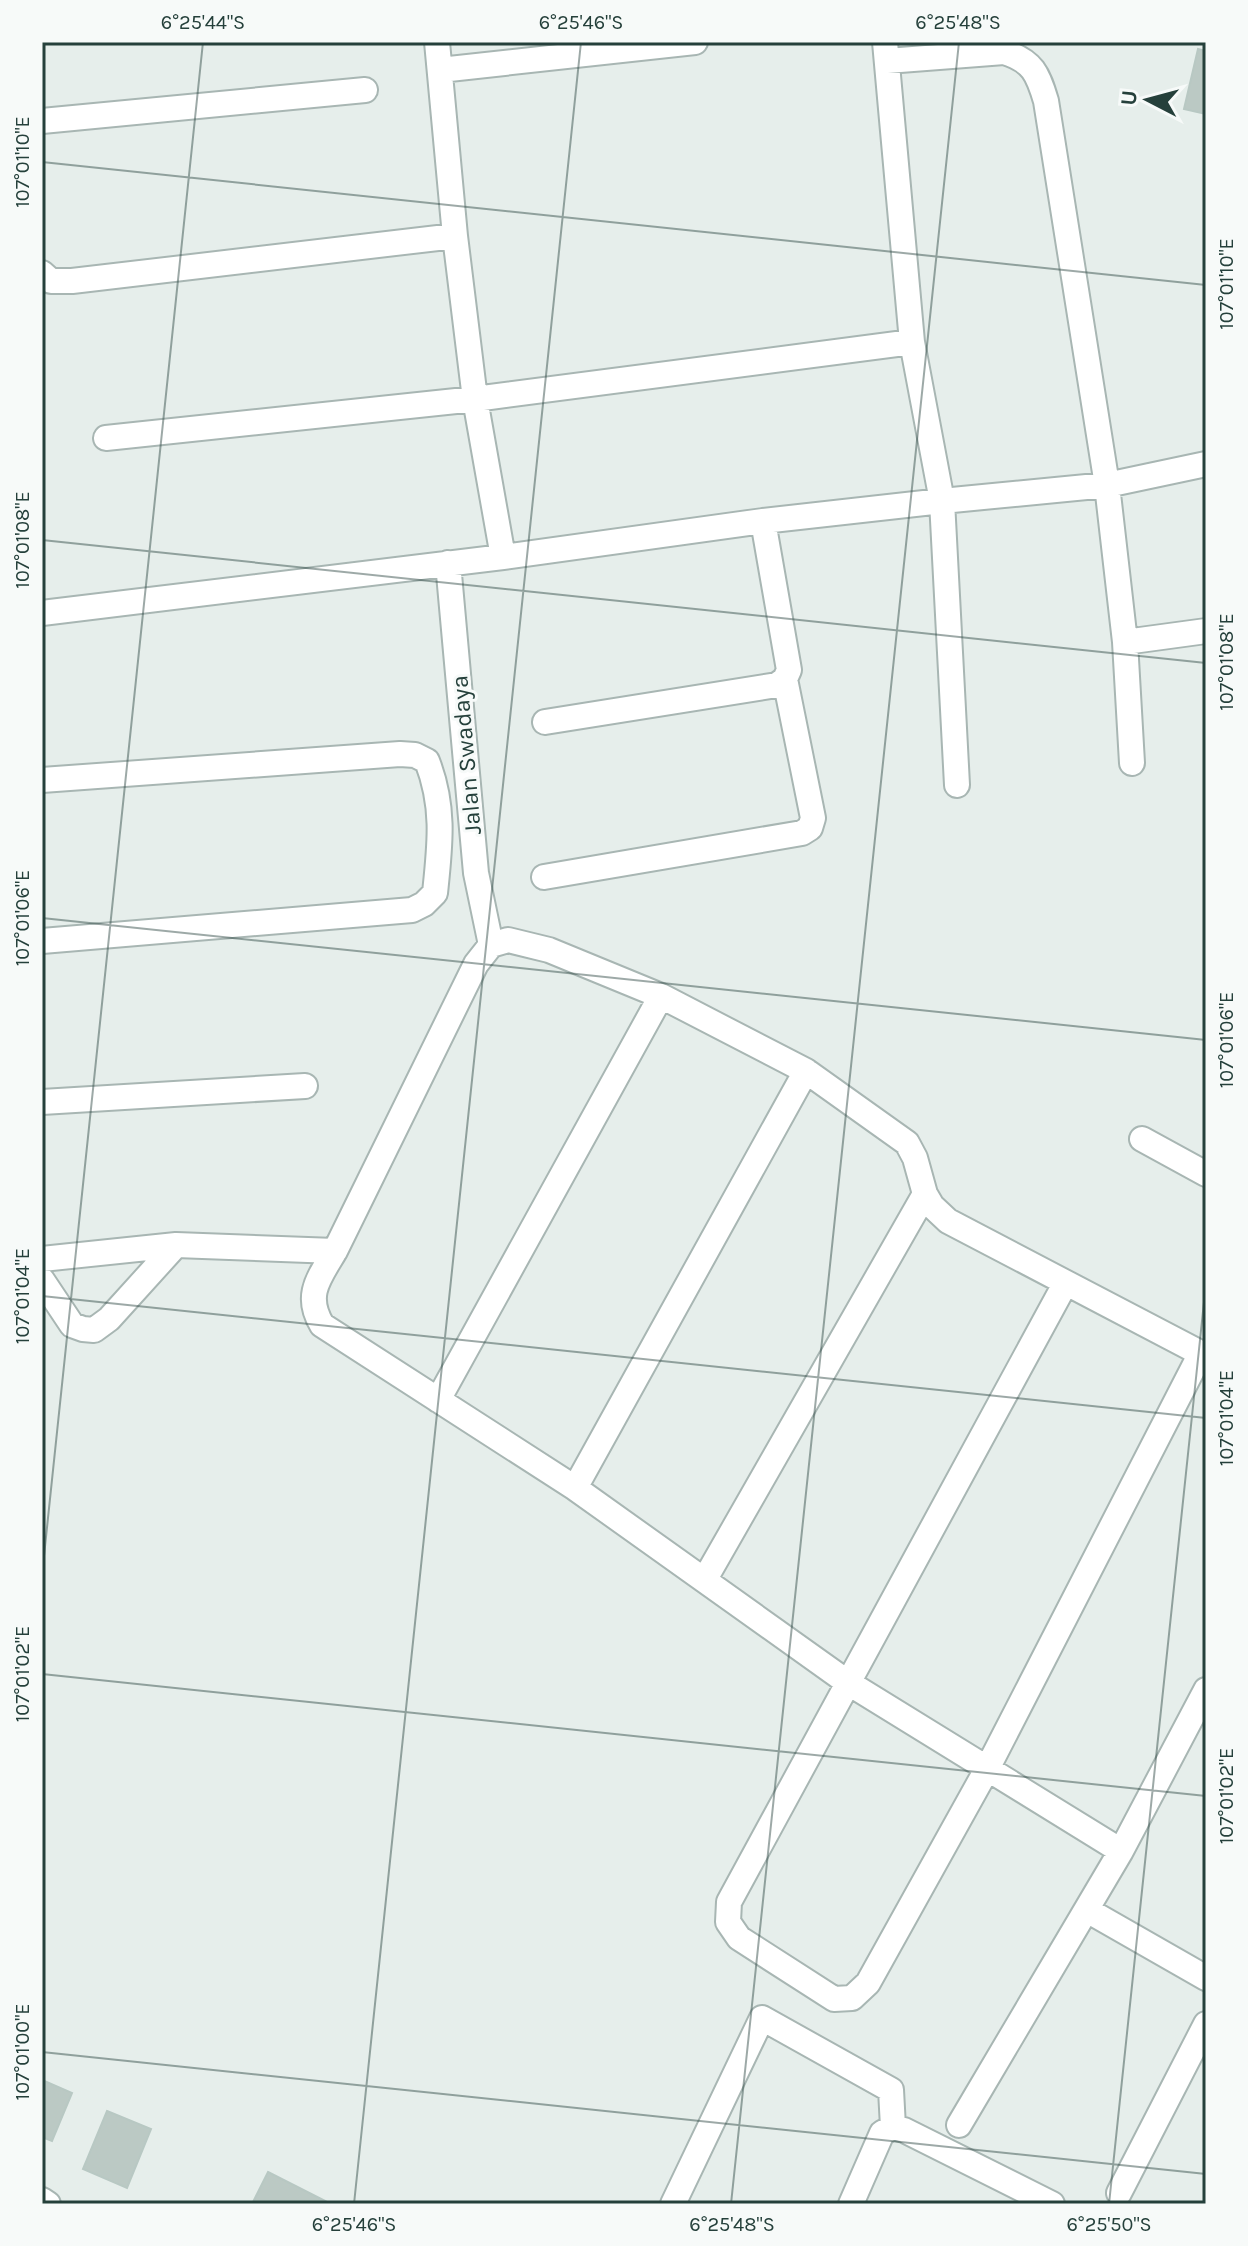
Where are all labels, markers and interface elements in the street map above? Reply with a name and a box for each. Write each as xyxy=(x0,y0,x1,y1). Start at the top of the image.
text: 6°25'44"S xyxy=(161,11,245,34)
text: 6°25'46"S xyxy=(539,11,623,34)
text: 6°25'48"S xyxy=(915,11,1001,34)
north arrow xyxy=(1108,60,1188,140)
text: U xyxy=(1115,89,1143,107)
text: 107°01'10"E xyxy=(11,116,34,208)
text: 107°01'10"E xyxy=(1215,238,1238,330)
text: 107°01'08"E xyxy=(11,491,34,589)
text: 107°01'08"E xyxy=(1215,613,1238,711)
street label: Jalan Swadaya xyxy=(445,674,487,836)
text: 107°01'06"E xyxy=(11,870,34,966)
text: 107°01'06"E xyxy=(1215,992,1238,1088)
text: 107°01'04"E xyxy=(11,1248,34,1344)
text: 107°01'04"E xyxy=(1215,1370,1238,1466)
text: 107°01'02"E xyxy=(11,1626,34,1722)
text: 107°01'02"E xyxy=(1215,1748,1238,1844)
text: 107°01'00"E xyxy=(11,2004,34,2100)
text: 6°25'46"S xyxy=(312,2213,396,2236)
text: 6°25'48"S xyxy=(689,2213,775,2236)
text: 6°25'50"S xyxy=(1066,2213,1152,2236)

